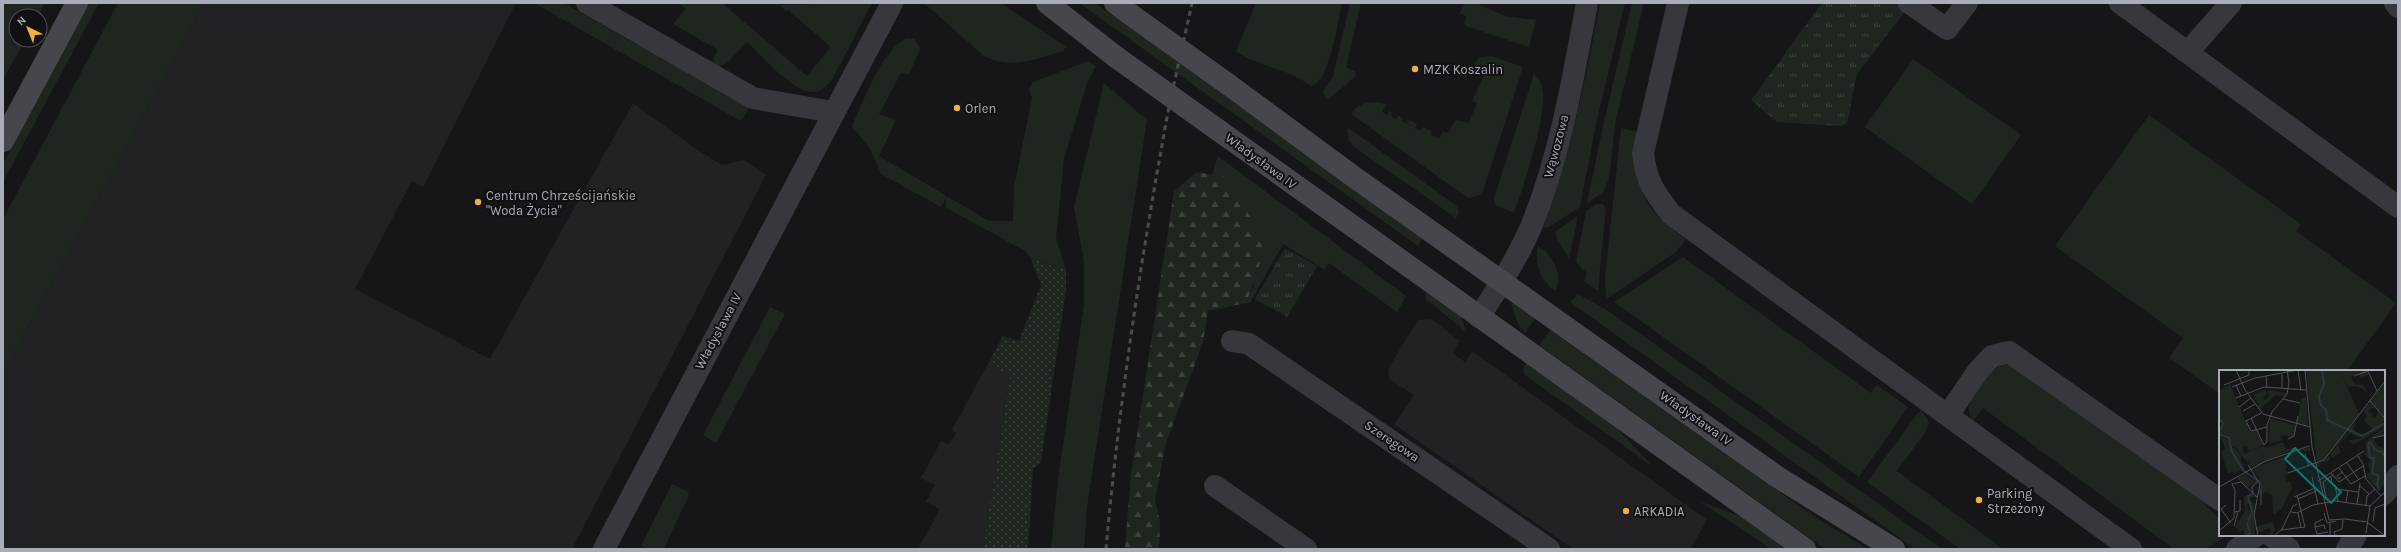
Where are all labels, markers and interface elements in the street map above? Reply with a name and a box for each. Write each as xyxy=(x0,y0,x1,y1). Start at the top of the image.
north arrow xyxy=(8,8,48,48)
text: N xyxy=(14,14,29,28)
place label: MZK Koszalin xyxy=(1423,62,1503,77)
marker: MZK Koszalin xyxy=(1410,64,1420,74)
place label: Orlen xyxy=(965,101,996,116)
marker: Orlen xyxy=(952,103,962,113)
street label: Wąwozowa xyxy=(1540,113,1572,179)
street label: Władysława IV xyxy=(1222,130,1300,192)
place label: Centrum Chrześcijańskie "Woda Życia" xyxy=(486,188,636,218)
marker: Centrum Chrześcijańskie "Woda Życia" xyxy=(473,197,483,207)
street label: Władysława IV xyxy=(692,290,745,372)
inset map xyxy=(2219,370,2385,536)
street label: Władysława IV xyxy=(1657,388,1735,449)
street label: Szeregowa xyxy=(1362,417,1422,465)
place label: Parking Strzeżony xyxy=(1987,486,2044,516)
marker: Parking Strzeżony xyxy=(1974,495,1984,505)
place label: ARKADIA xyxy=(1634,504,1685,519)
marker: ARKADIA xyxy=(1621,506,1631,516)

